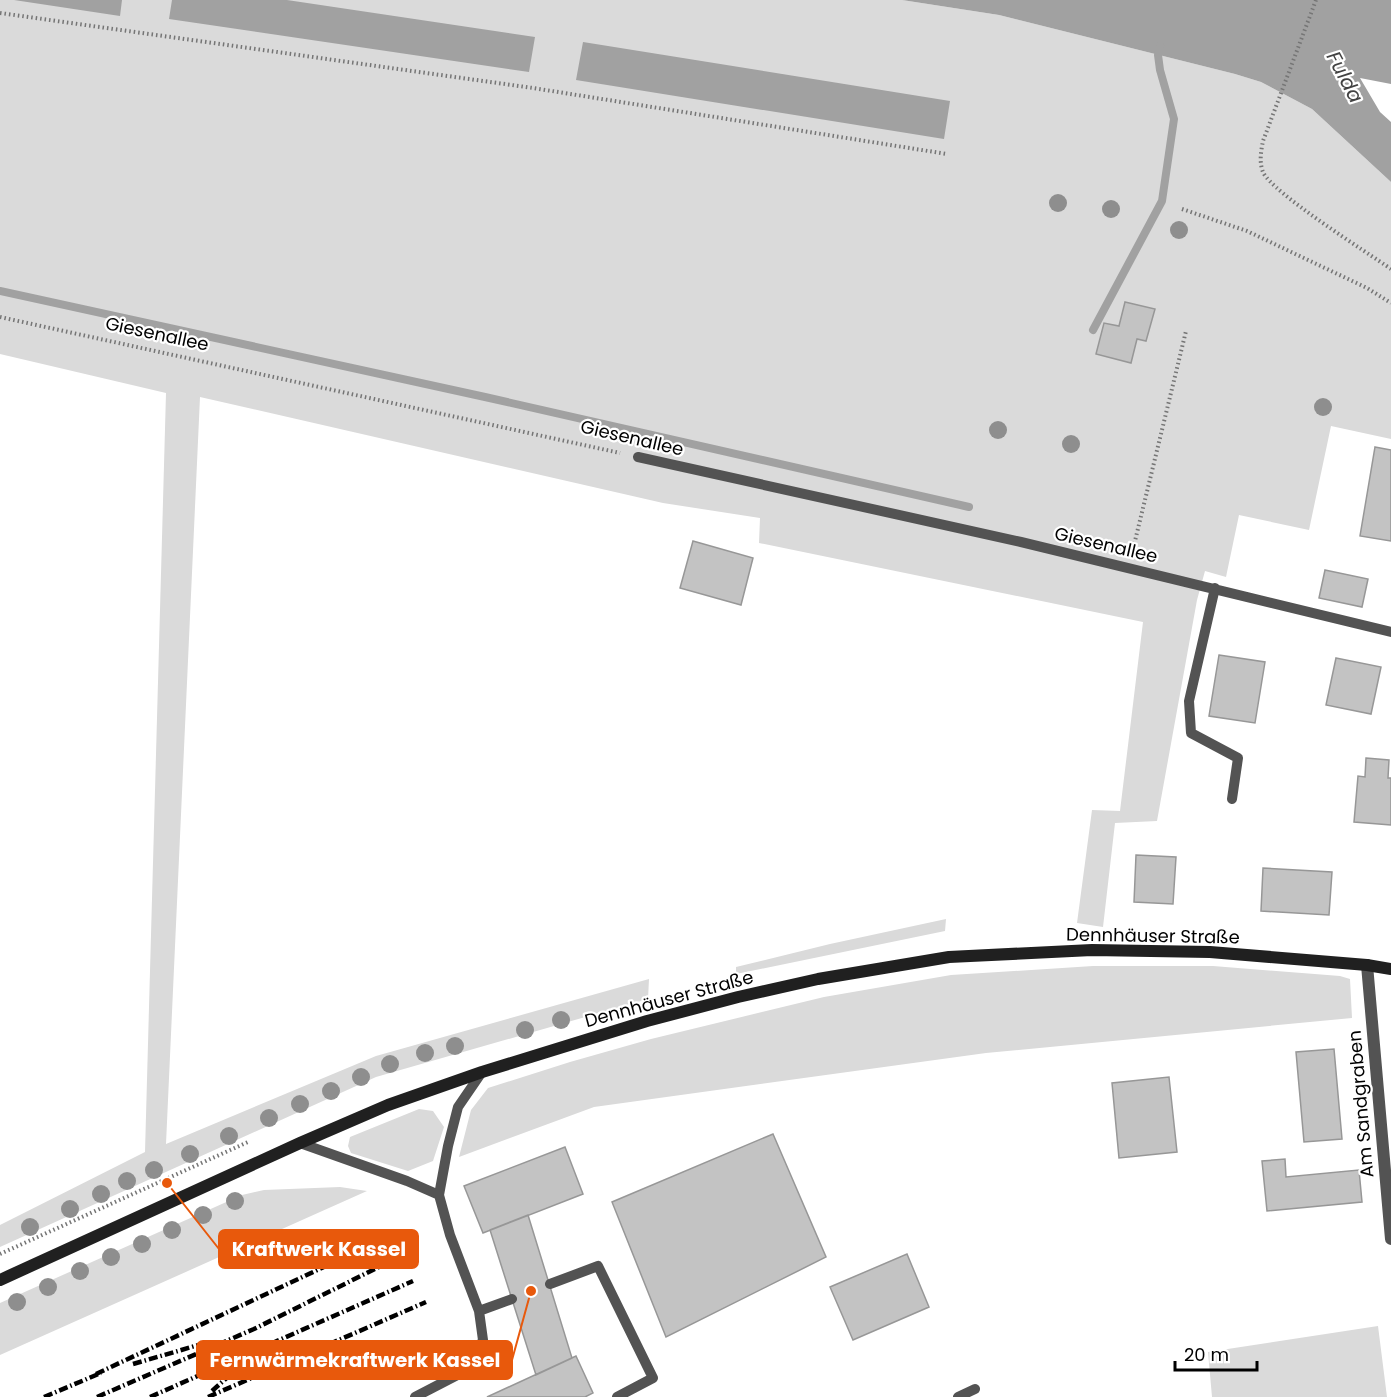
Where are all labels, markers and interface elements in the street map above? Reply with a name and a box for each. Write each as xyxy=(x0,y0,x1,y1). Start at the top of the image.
water label: Fulda xyxy=(1320,46,1370,108)
street label: Giesenallee xyxy=(103,310,211,357)
street label: Giesenallee xyxy=(578,414,686,462)
street label: Giesenallee xyxy=(1052,521,1160,569)
street label: Dennhäuser Straße xyxy=(1066,921,1240,950)
street label: Dennhäuser Straße xyxy=(582,964,756,1033)
street label: Am Sandgraben xyxy=(1342,1029,1379,1179)
callout: Kraftwerk Kassel xyxy=(219,1230,418,1268)
text: Kraftwerk Kassel xyxy=(232,1235,406,1263)
scale bar xyxy=(1175,1334,1258,1372)
callout: Fernwärmekraftwerk Kassel xyxy=(197,1341,512,1379)
text: 20 m xyxy=(1184,1342,1229,1367)
text: Fernwärmekraftwerk Kassel xyxy=(210,1346,500,1374)

